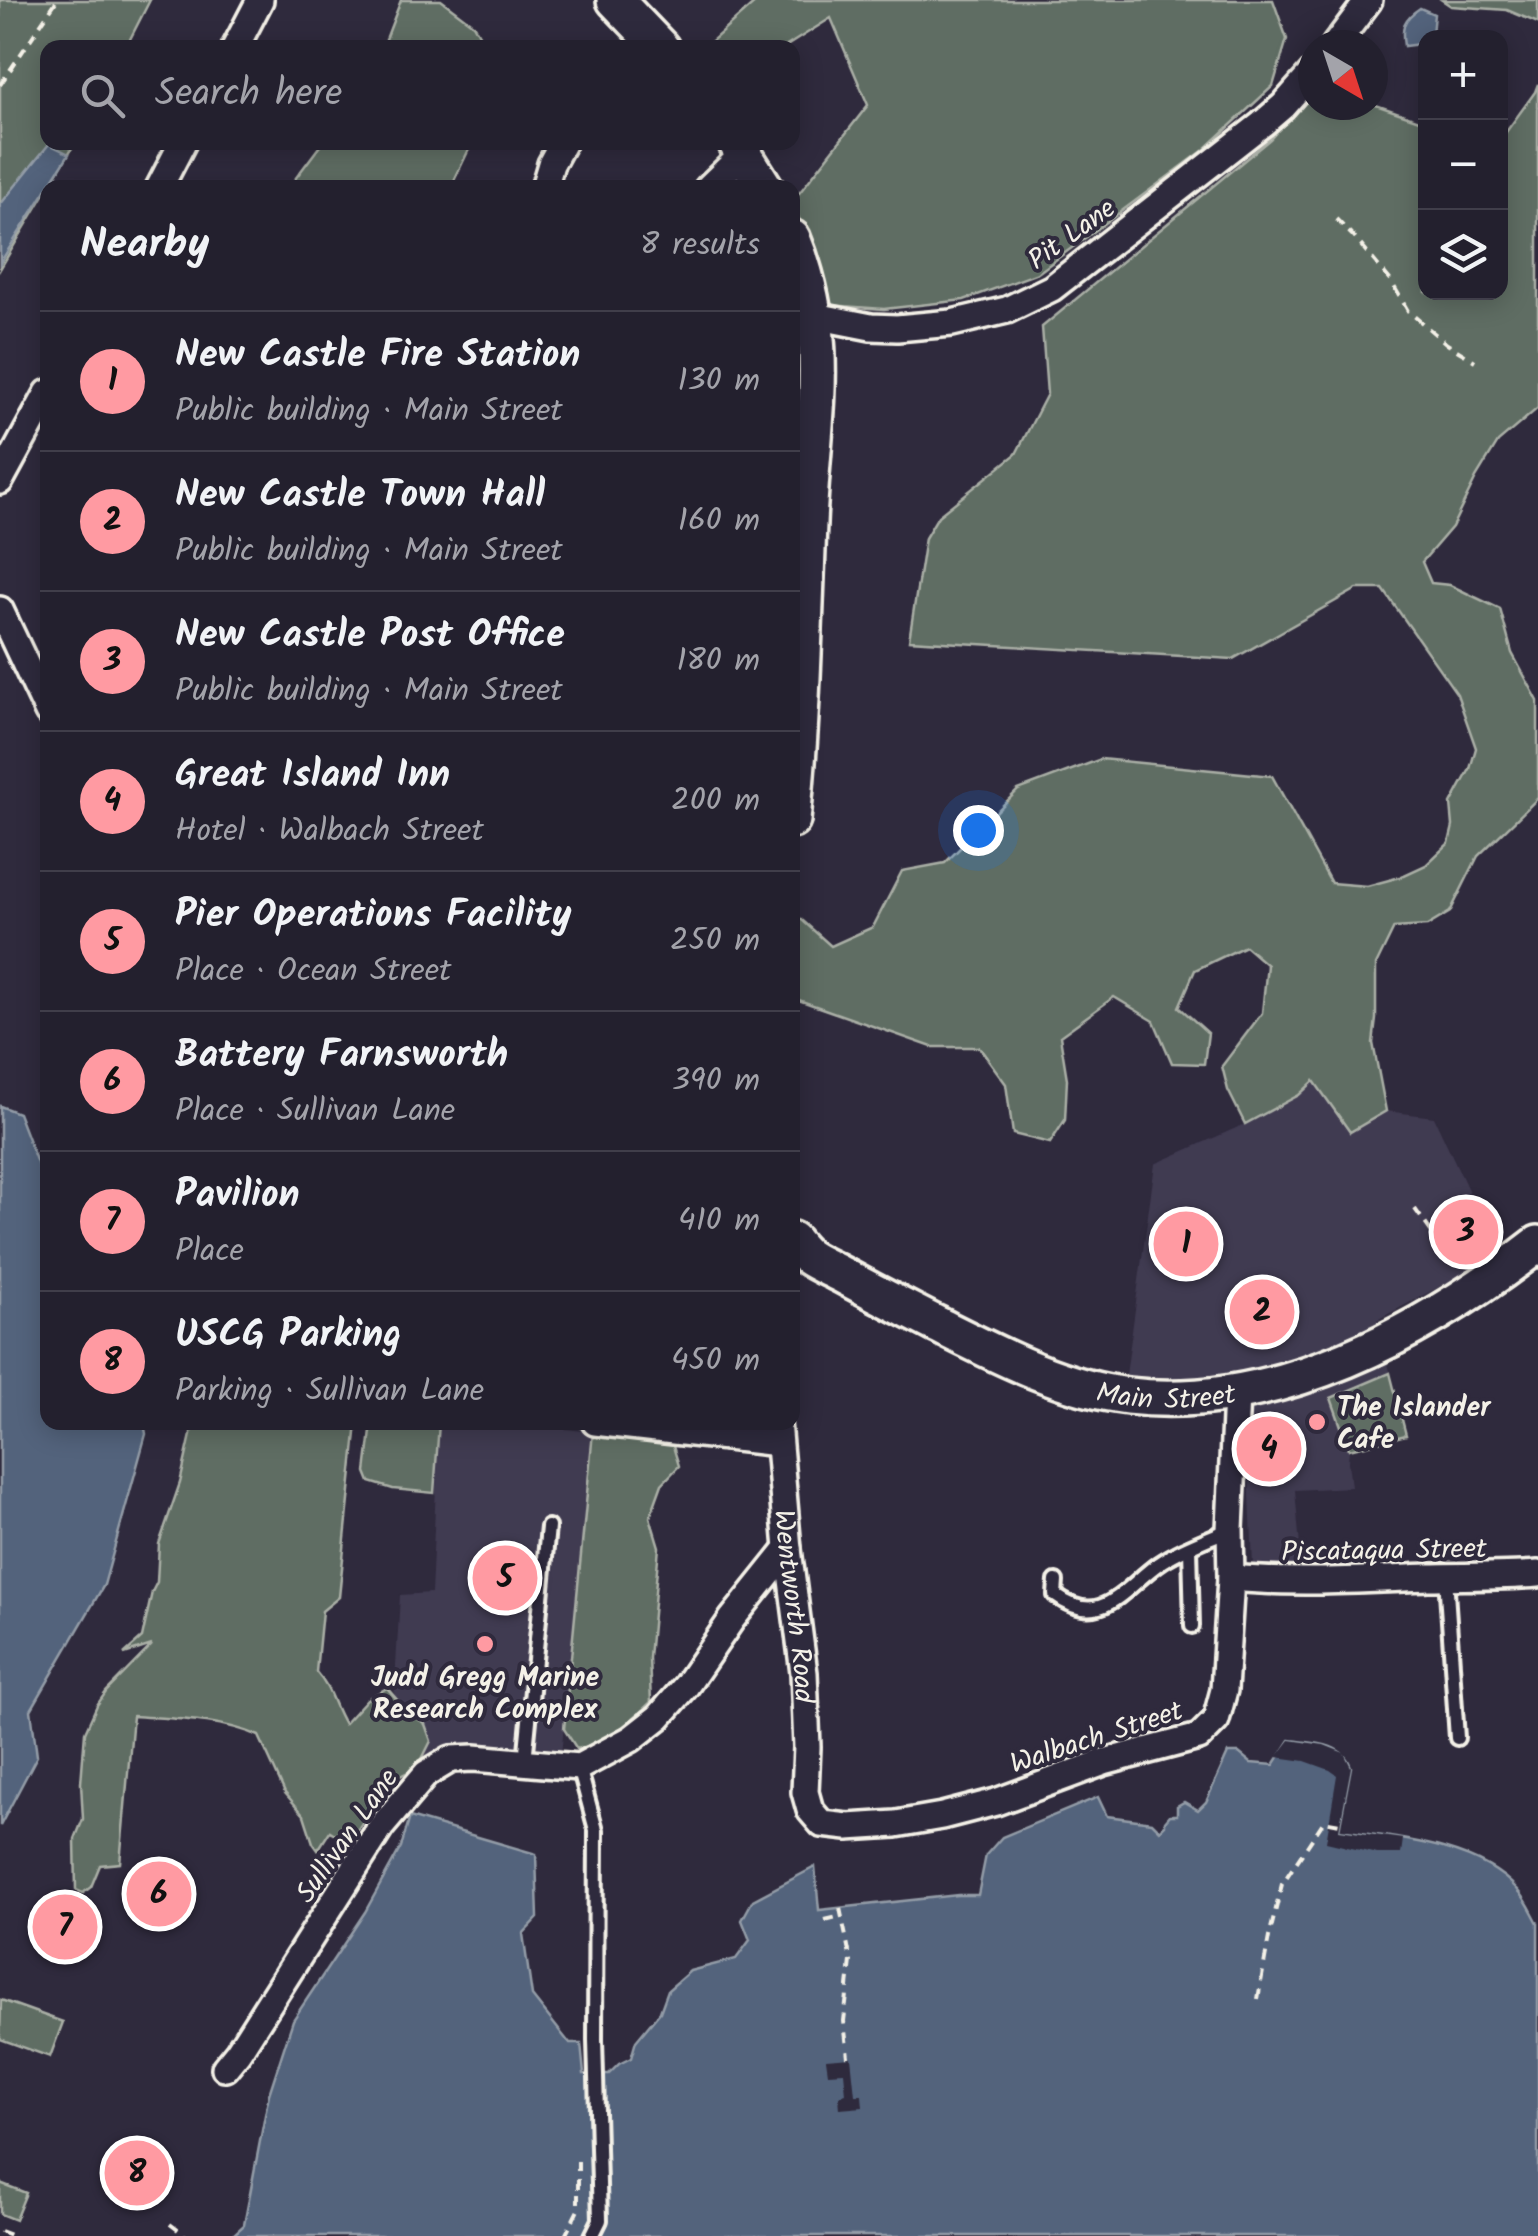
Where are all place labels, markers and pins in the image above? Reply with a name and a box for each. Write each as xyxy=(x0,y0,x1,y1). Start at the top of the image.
pin: 3 xyxy=(1434,1194,1498,1270)
pin: 1 xyxy=(1154,1206,1218,1282)
pin: 2 xyxy=(1230,1274,1294,1350)
place label: The Islander Cafe xyxy=(1337,1386,1492,1463)
marker: The Islander Cafe xyxy=(1306,1411,1328,1433)
pin: 4 xyxy=(1236,1412,1302,1486)
pin: 5 xyxy=(472,1540,538,1616)
marker: Judd Gregg Marine Research Complex xyxy=(474,1633,496,1655)
place label: Judd Gregg Marine Research Complex xyxy=(371,1656,600,1733)
pin: 6 xyxy=(126,1856,192,1932)
pin: 7 xyxy=(32,1890,98,1964)
pin: 8 xyxy=(104,2136,170,2210)

